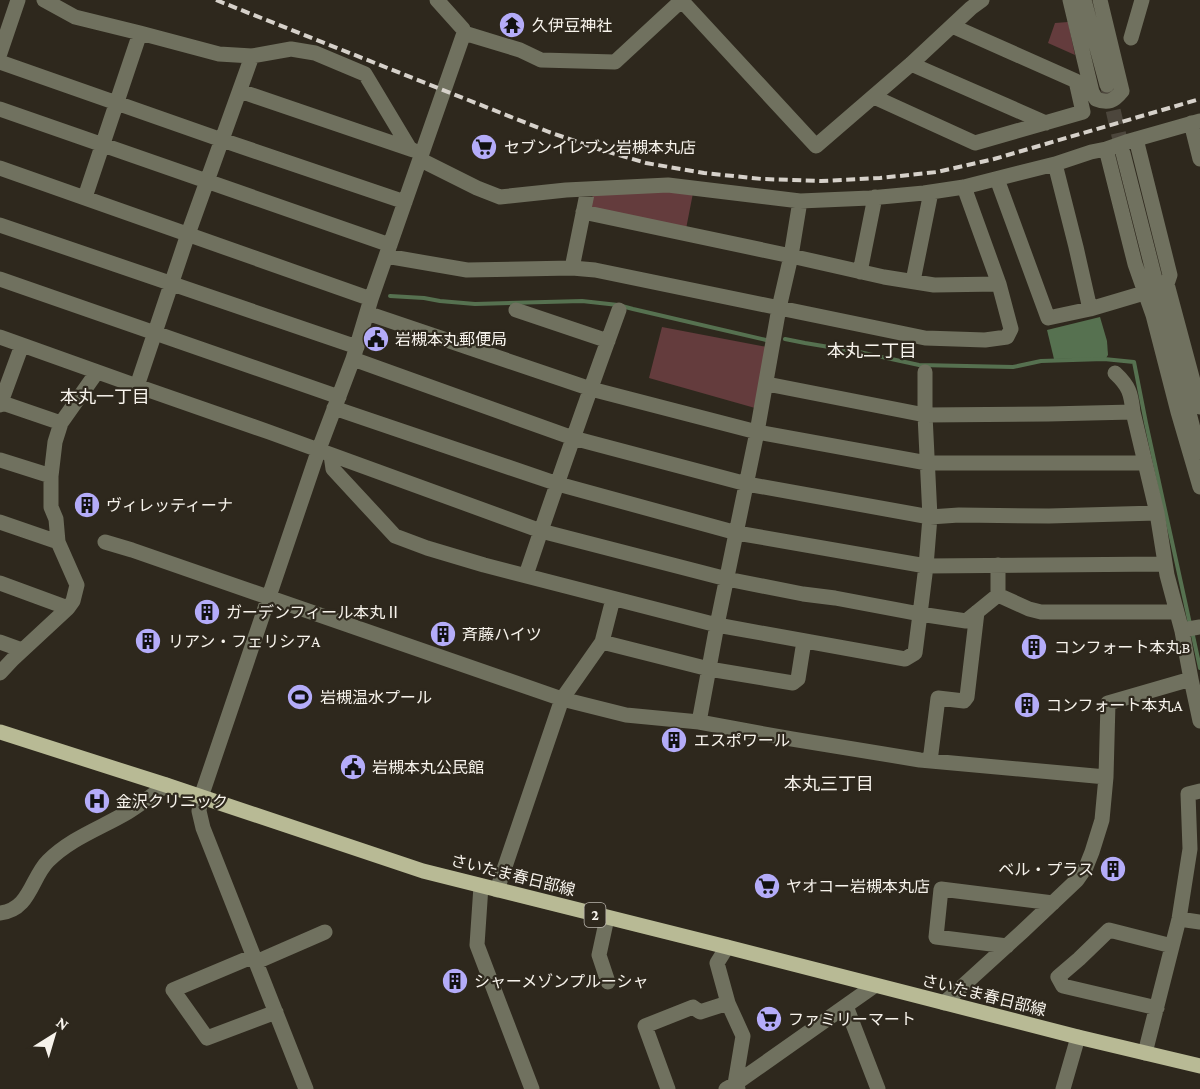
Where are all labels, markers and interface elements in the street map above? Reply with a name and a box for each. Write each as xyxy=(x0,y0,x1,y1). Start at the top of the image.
temple icon: 久伊豆神社 xyxy=(497,10,527,40)
place label: 久伊豆神社 xyxy=(532,17,612,34)
supermarket icon: セブンイレブン岩槻本丸店 xyxy=(469,132,499,162)
place label: セブンイレブン岩槻本丸店 xyxy=(504,139,696,156)
public building icon: 岩槻本丸郵便局 xyxy=(361,324,391,354)
place label: 岩槻本丸郵便局 xyxy=(395,331,507,348)
district label: 本丸二丁目 xyxy=(827,341,917,361)
district label: 本丸一丁目 xyxy=(60,387,150,407)
building icon: ヴィレッティーナ xyxy=(72,490,102,520)
place label: ヴィレッティーナ xyxy=(106,497,233,514)
building icon: ガーデンフィール本丸Ⅱ xyxy=(192,597,222,627)
place label: ガーデンフィール本丸Ⅱ xyxy=(226,604,401,621)
building icon: 斉藤ハイツ xyxy=(428,619,458,649)
building icon: リアン・フェリシアA xyxy=(133,626,163,656)
place label: 斉藤ハイツ xyxy=(462,626,542,643)
building icon: コンフォート本丸B xyxy=(1019,632,1049,662)
place label: リアン・フェリシアA xyxy=(168,633,321,650)
place label: コンフォート本丸B xyxy=(1054,639,1191,656)
sports icon: 岩槻温水プール xyxy=(285,682,315,712)
place label: 岩槻温水プール xyxy=(320,689,432,706)
building icon: コンフォート本丸A xyxy=(1012,690,1042,720)
place label: コンフォート本丸A xyxy=(1046,697,1184,714)
building icon: エスポワール xyxy=(659,725,689,755)
place label: エスポワール xyxy=(694,732,790,749)
public building icon: 岩槻本丸公民館 xyxy=(338,752,368,782)
place label: 岩槻本丸公民館 xyxy=(372,759,484,776)
district label: 本丸三丁目 xyxy=(784,774,874,794)
hospital icon: 金沢クリニック xyxy=(82,786,112,816)
place label: 金沢クリニック xyxy=(116,793,228,810)
street label: さいたま春日部線 xyxy=(449,851,577,899)
building icon: ベル・プラス xyxy=(1098,854,1128,884)
place label: ベル・プラス xyxy=(998,861,1094,878)
supermarket icon: ヤオコー岩槻本丸店 xyxy=(752,871,782,901)
place label: ヤオコー岩槻本丸店 xyxy=(786,878,930,895)
road number: 2 xyxy=(584,903,606,927)
building icon: シャーメゾンプルーシャ xyxy=(440,966,470,996)
street label: さいたま春日部線 xyxy=(920,971,1048,1019)
place label: シャーメゾンプルーシャ xyxy=(474,973,649,990)
supermarket icon: ファミリーマート xyxy=(754,1004,784,1034)
north arrow xyxy=(24,1005,84,1065)
place label: ファミリーマート xyxy=(788,1011,916,1028)
text: N xyxy=(53,1013,72,1034)

